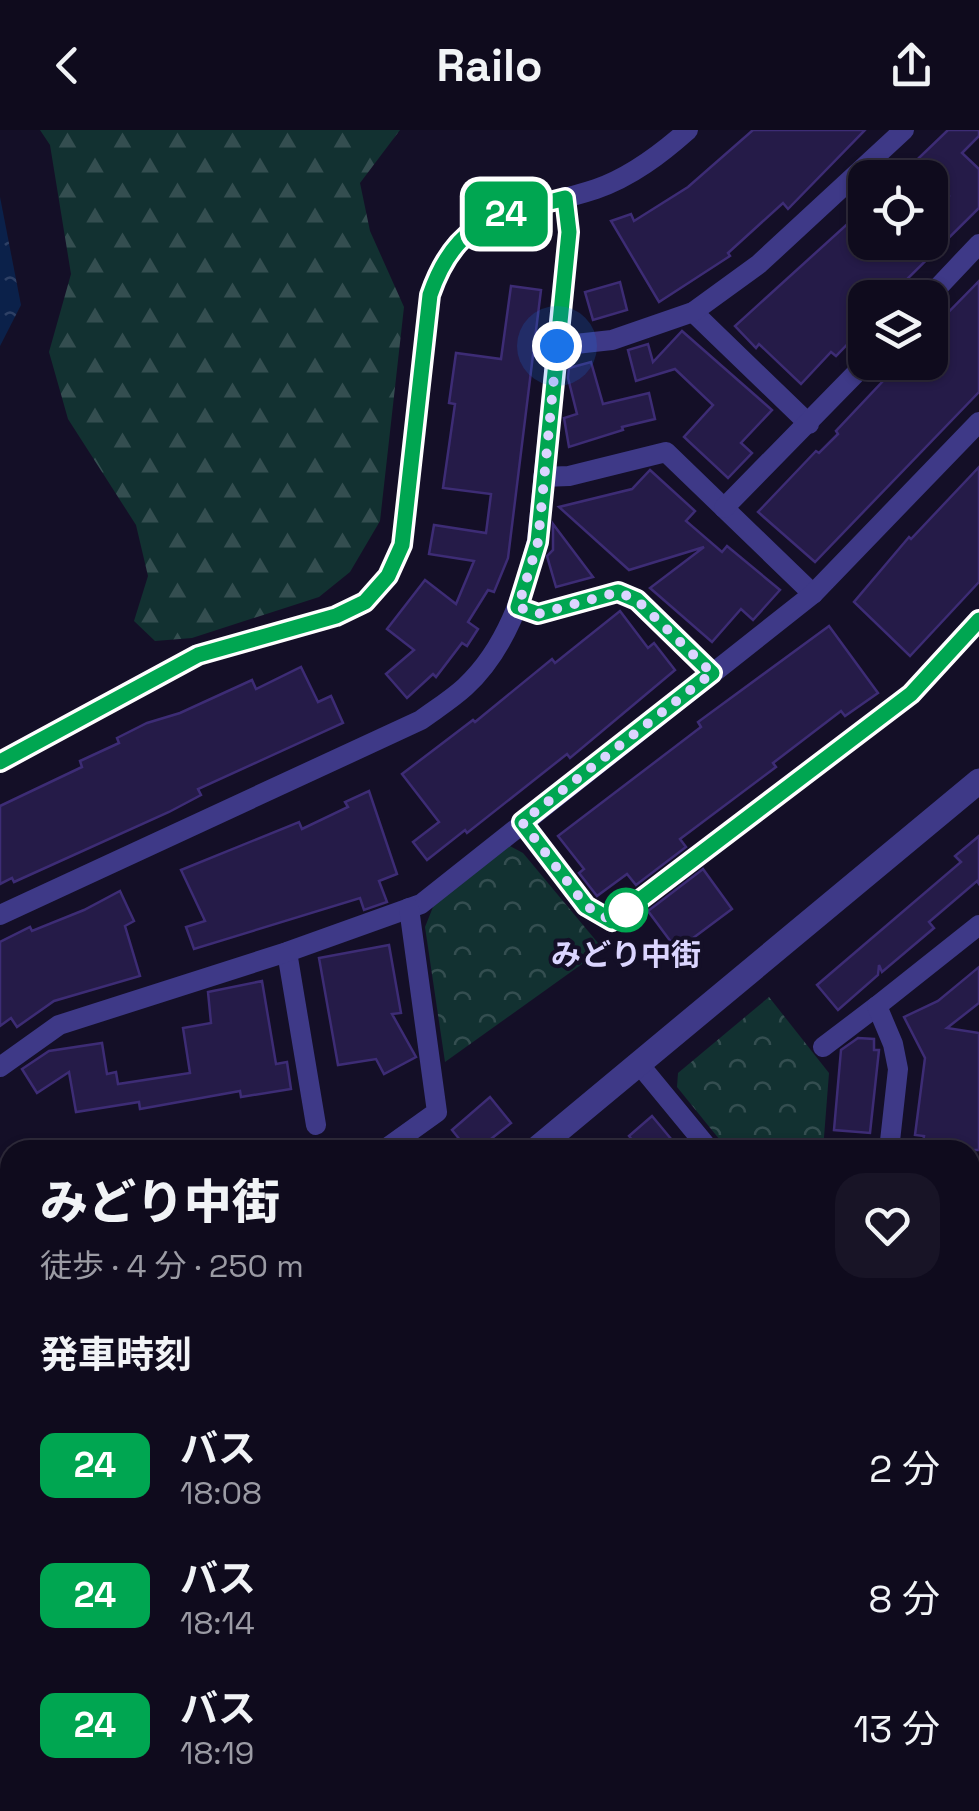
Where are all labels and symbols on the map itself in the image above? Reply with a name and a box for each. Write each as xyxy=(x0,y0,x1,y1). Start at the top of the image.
line badge: 24 xyxy=(461,182,551,246)
your location xyxy=(532,321,582,371)
marker: みどり中街 xyxy=(605,889,647,931)
place label: みどり中街 xyxy=(551,935,701,974)

